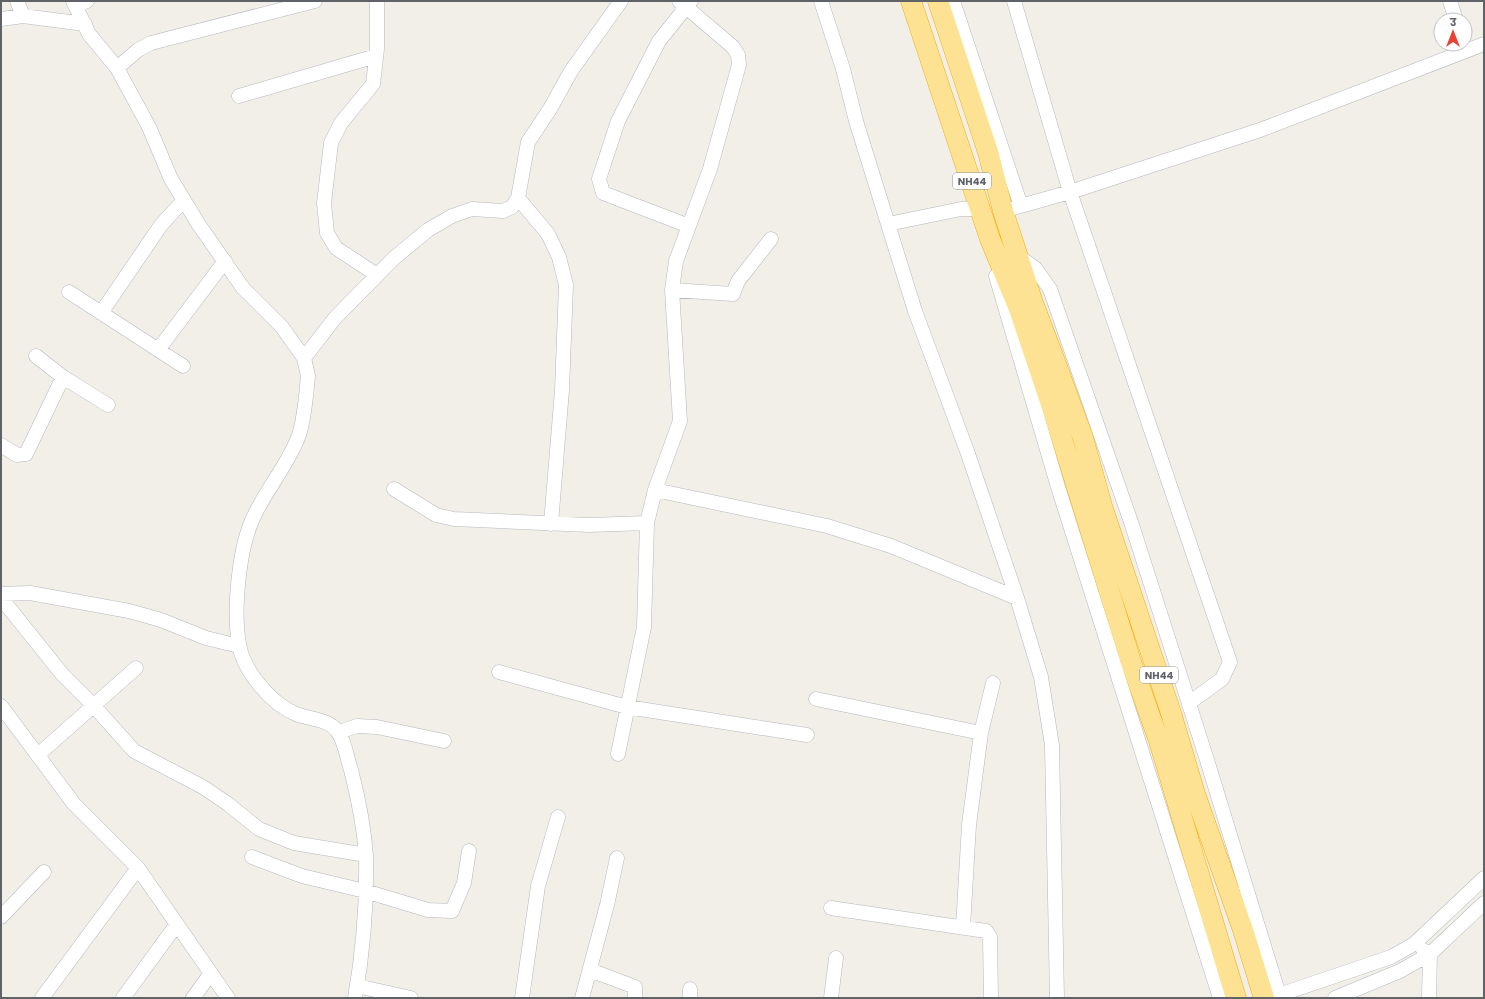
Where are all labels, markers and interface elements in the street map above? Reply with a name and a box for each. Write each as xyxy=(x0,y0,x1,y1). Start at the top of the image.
north arrow xyxy=(1433,12,1473,52)
text: उ xyxy=(1449,14,1457,30)
road number: NH44 xyxy=(953,173,991,189)
road number: NH44 xyxy=(1140,667,1178,683)

